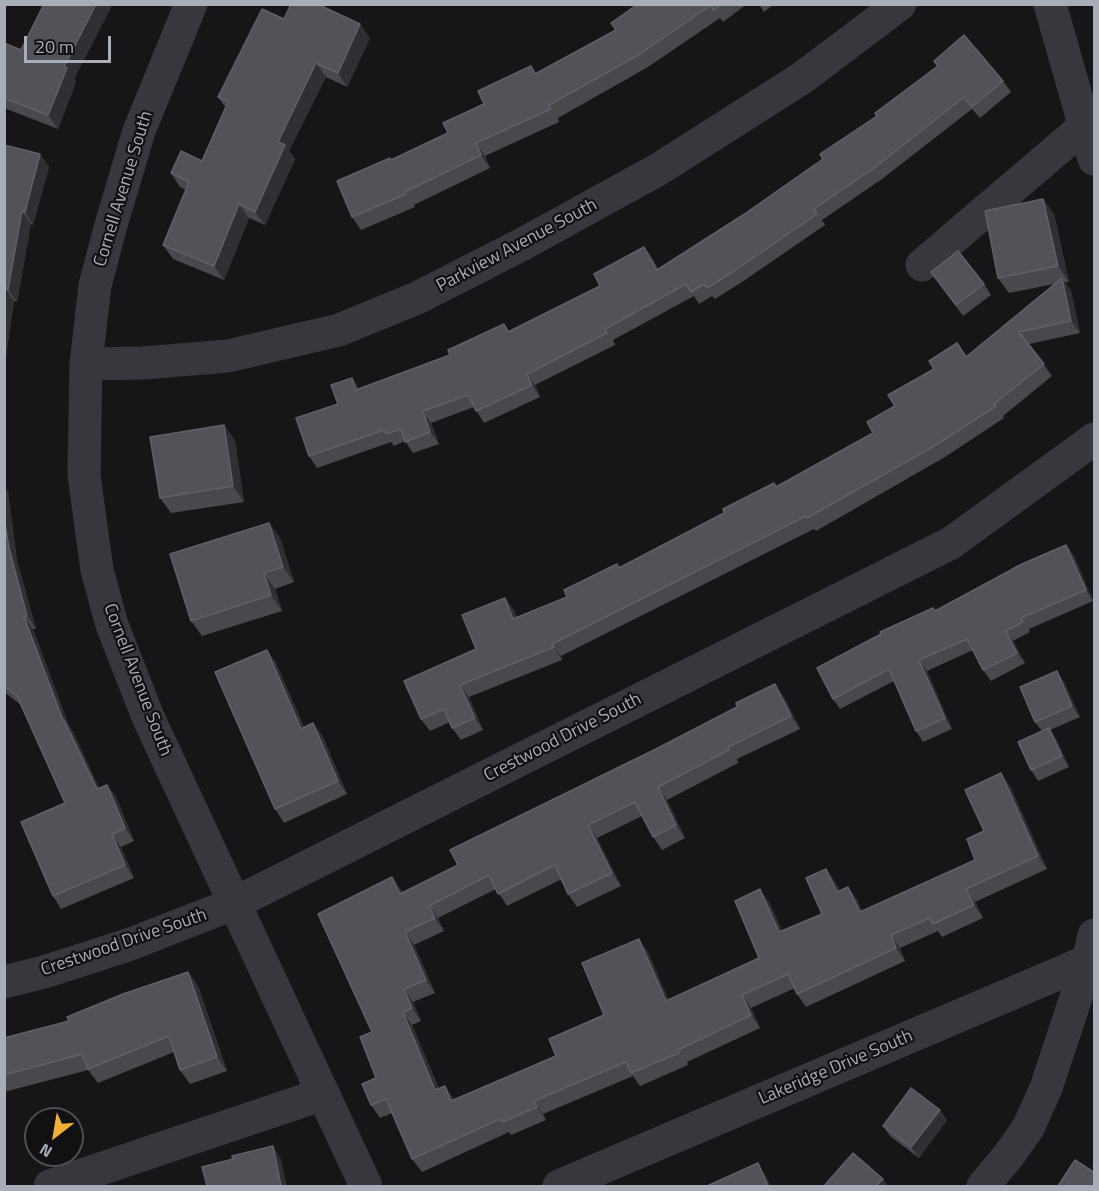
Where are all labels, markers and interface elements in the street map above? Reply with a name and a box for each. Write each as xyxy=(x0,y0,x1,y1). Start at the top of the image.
scale bar xyxy=(27,24,114,62)
text: 20 m xyxy=(35,33,74,60)
street label: Cornell Avenue South xyxy=(90,109,158,269)
street label: Parkview Avenue South xyxy=(433,194,601,298)
street label: Cornell Avenue South xyxy=(98,601,176,759)
street label: Crestwood Drive South xyxy=(481,689,645,787)
street label: Crestwood Drive South xyxy=(38,904,210,982)
street label: Lakeridge Drive South xyxy=(756,1026,916,1110)
north arrow xyxy=(24,1107,84,1167)
text: N xyxy=(35,1138,57,1164)

